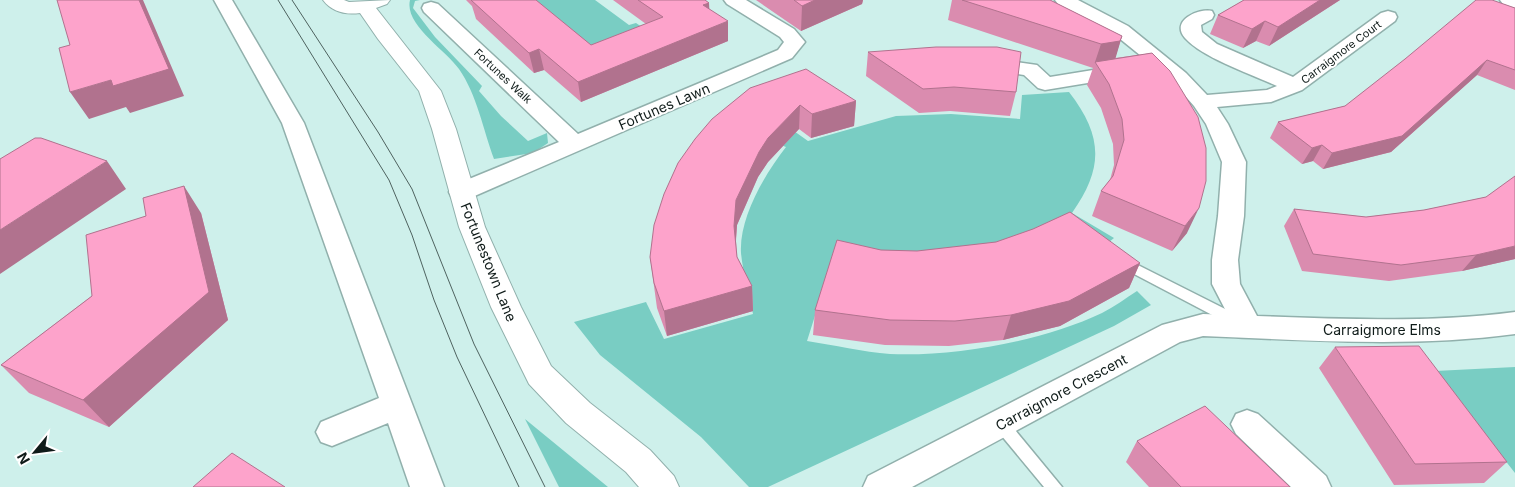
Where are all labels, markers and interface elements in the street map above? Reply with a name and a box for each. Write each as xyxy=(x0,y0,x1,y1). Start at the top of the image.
street label: Carraigmore Court xyxy=(1298,17,1384,87)
street label: Fortunes Walk xyxy=(471,46,535,106)
street label: Fortunes Lawn xyxy=(616,79,712,133)
street label: Fortunestown Lane xyxy=(457,200,521,324)
street label: Carraigmore Elms xyxy=(1323,321,1441,338)
street label: Carraigmore Crescent xyxy=(992,350,1130,434)
north arrow xyxy=(10,427,60,477)
text: N xyxy=(13,450,33,467)

